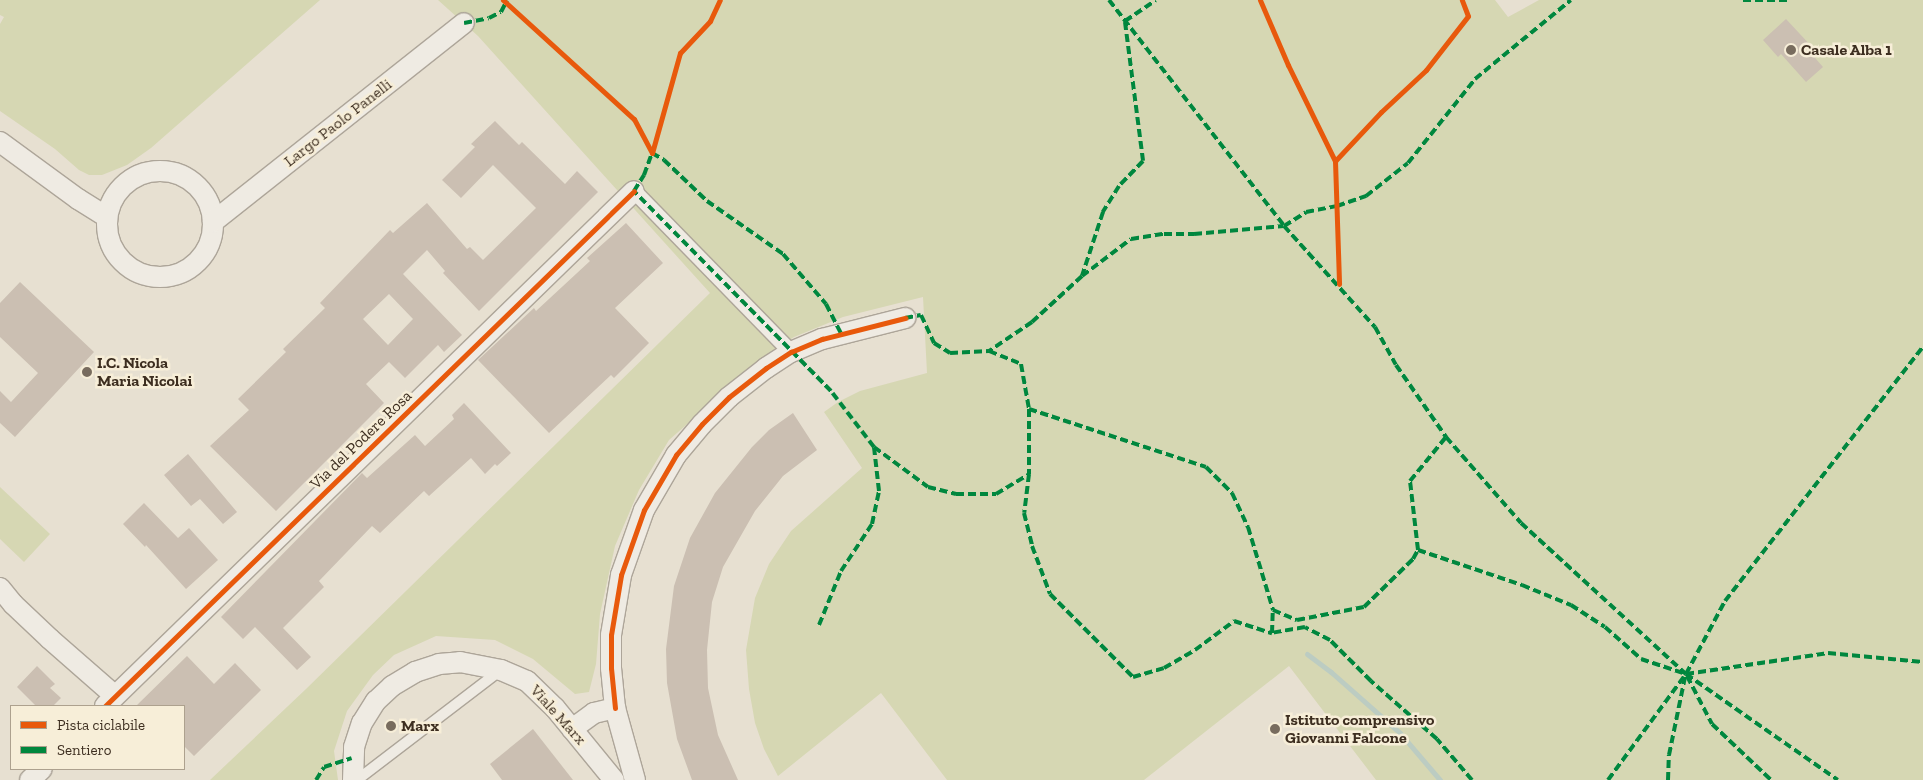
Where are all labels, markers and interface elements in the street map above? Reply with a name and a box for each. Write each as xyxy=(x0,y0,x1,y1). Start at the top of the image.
place label: Casale Alba 1 xyxy=(1801,40,1892,60)
marker: Casale Alba 1 xyxy=(1785,44,1797,56)
street label: Largo Paolo Panelli xyxy=(280,75,396,171)
place label: I.C. Nicola Maria Nicolai xyxy=(97,353,192,391)
marker: I.C. Nicola Maria Nicolai xyxy=(81,366,93,378)
street label: Via del Podere Rosa xyxy=(306,387,416,493)
street label: Viale Marx xyxy=(526,681,590,749)
legend xyxy=(10,705,185,770)
place label: Istituto comprensivo Giovanni Falcone xyxy=(1285,710,1434,748)
text: Pista ciclabile xyxy=(57,716,145,734)
place label: Marx xyxy=(401,716,439,736)
marker: Marx xyxy=(385,720,397,732)
marker: Istituto comprensivo Giovanni Falcone xyxy=(1269,723,1281,735)
text: Sentiero xyxy=(57,741,111,759)

